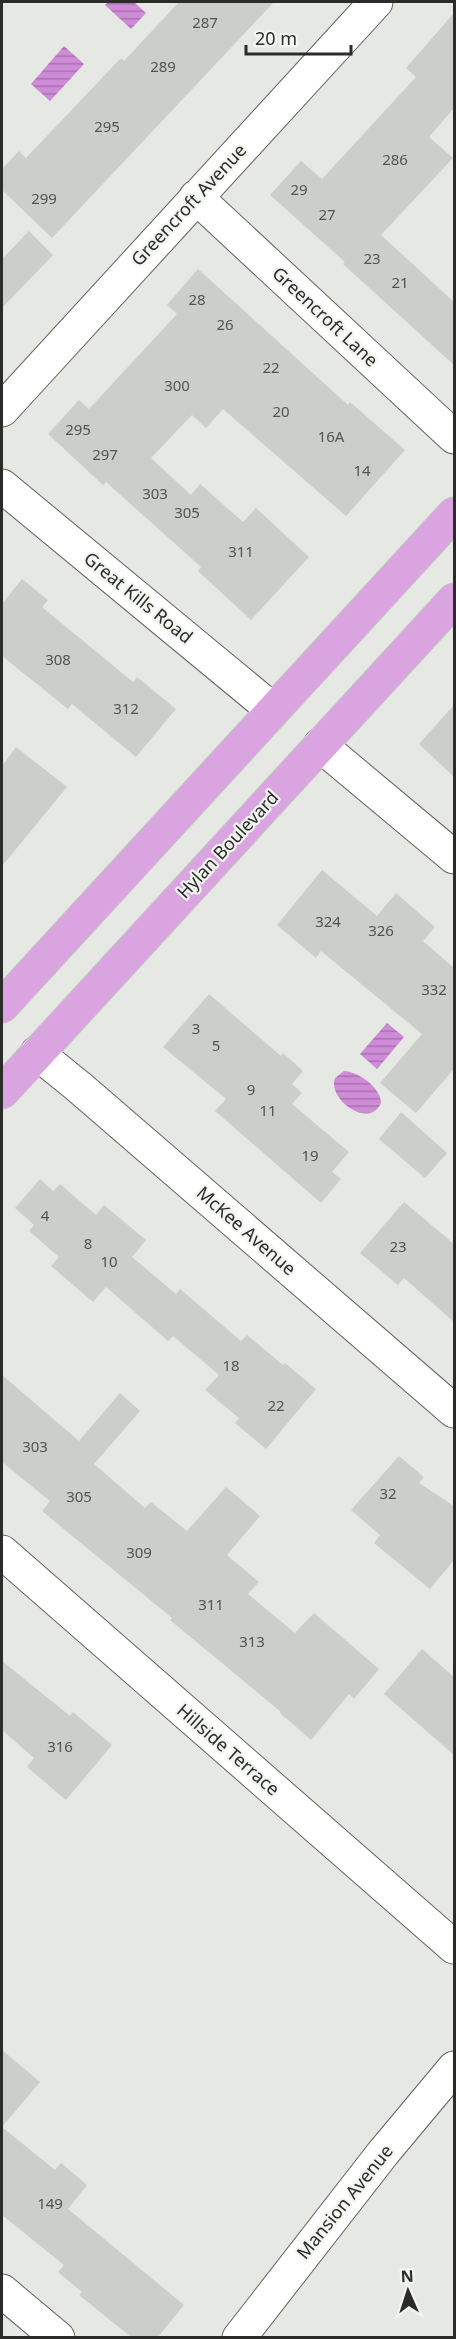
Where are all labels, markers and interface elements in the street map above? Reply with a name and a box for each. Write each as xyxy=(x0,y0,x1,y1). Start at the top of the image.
house number: 287 xyxy=(192,12,218,32)
scale bar xyxy=(246,18,351,56)
text: 20 m xyxy=(255,26,297,50)
house number: 289 xyxy=(150,56,176,76)
house number: 295 xyxy=(94,116,120,136)
street label: Greencroft Avenue xyxy=(125,138,251,271)
house number: 286 xyxy=(382,149,408,169)
house number: 29 xyxy=(290,179,308,199)
house number: 299 xyxy=(31,188,57,208)
house number: 27 xyxy=(318,204,336,224)
house number: 23 xyxy=(363,248,381,268)
street label: Greencroft Lane xyxy=(268,261,384,372)
house number: 21 xyxy=(391,272,409,292)
house number: 28 xyxy=(188,289,206,309)
house number: 26 xyxy=(216,314,234,334)
house number: 22 xyxy=(262,357,280,377)
house number: 300 xyxy=(164,375,190,395)
house number: 20 xyxy=(272,401,290,421)
house number: 295 xyxy=(65,419,91,439)
house number: 16A xyxy=(318,426,345,446)
house number: 297 xyxy=(92,444,118,464)
house number: 14 xyxy=(353,460,371,480)
house number: 303 xyxy=(142,483,168,503)
house number: 305 xyxy=(174,502,200,522)
house number: 311 xyxy=(228,541,254,561)
street label: Great Kills Road xyxy=(79,546,198,648)
house number: 308 xyxy=(45,649,71,669)
house number: 312 xyxy=(113,698,139,718)
street label: Hylan Boulevard xyxy=(171,785,283,903)
house number: 324 xyxy=(315,911,341,931)
house number: 326 xyxy=(368,920,394,940)
house number: 332 xyxy=(421,979,447,999)
house number: 3 xyxy=(192,1018,200,1038)
house number: 5 xyxy=(212,1035,220,1055)
house number: 9 xyxy=(247,1079,255,1099)
house number: 11 xyxy=(259,1100,277,1120)
house number: 19 xyxy=(301,1145,319,1165)
street label: McKee Avenue xyxy=(192,1180,301,1280)
house number: 4 xyxy=(41,1205,50,1225)
house number: 8 xyxy=(84,1233,92,1253)
house number: 23 xyxy=(389,1236,407,1256)
house number: 10 xyxy=(100,1251,118,1271)
house number: 18 xyxy=(222,1355,240,1375)
house number: 22 xyxy=(267,1395,285,1415)
house number: 303 xyxy=(22,1436,48,1456)
house number: 32 xyxy=(379,1483,397,1503)
house number: 305 xyxy=(66,1486,92,1506)
house number: 309 xyxy=(126,1542,152,1562)
house number: 311 xyxy=(198,1594,224,1614)
house number: 313 xyxy=(239,1631,265,1651)
street label: Hillside Terrace xyxy=(172,1698,285,1801)
house number: 316 xyxy=(47,1736,73,1756)
street label: Mansion Avenue xyxy=(291,2139,398,2264)
house number: 149 xyxy=(37,2193,63,2213)
north arrow xyxy=(378,2261,438,2321)
text: N xyxy=(400,2265,414,2287)

